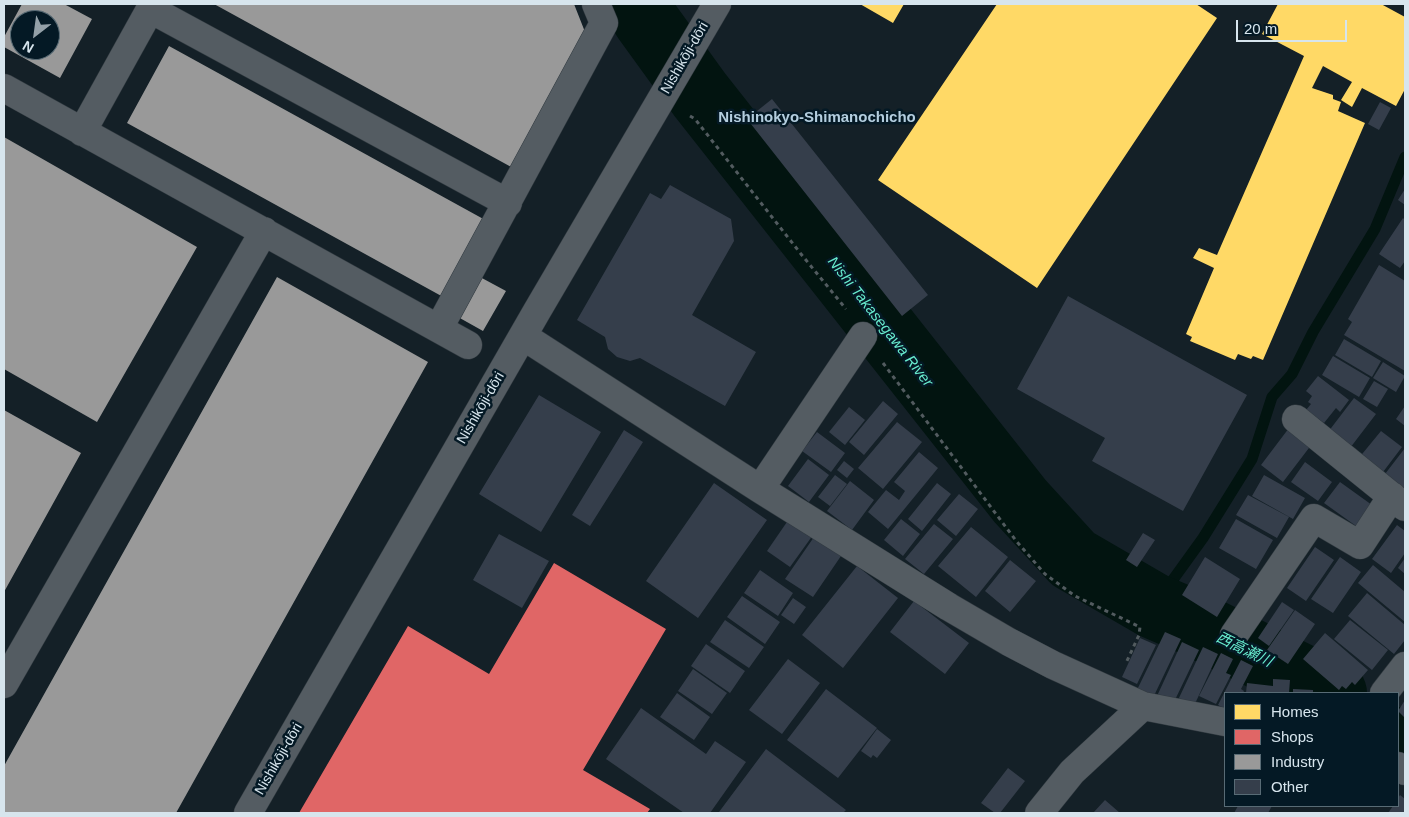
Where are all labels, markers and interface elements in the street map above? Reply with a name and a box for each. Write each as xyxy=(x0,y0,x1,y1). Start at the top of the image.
north arrow xyxy=(10,10,60,60)
scale bar xyxy=(1239,10,1350,42)
street label: Nishikōji-dōri xyxy=(658,19,712,97)
text: 20 m xyxy=(1244,20,1277,37)
text: N xyxy=(20,38,36,57)
district label: Nishinokyo-Shimanochicho xyxy=(718,109,916,127)
water label: Nishi Takasegawa River xyxy=(824,253,936,391)
street label: Nishikōji-dōri xyxy=(454,369,508,447)
water label: 西高瀬川 xyxy=(1213,629,1275,671)
legend xyxy=(1224,692,1399,807)
text: Homes xyxy=(1271,703,1319,720)
street label: Nishikōji-dōri xyxy=(252,720,306,798)
text: Shops xyxy=(1271,728,1314,745)
text: Industry xyxy=(1271,753,1324,770)
text: Other xyxy=(1271,778,1309,795)

